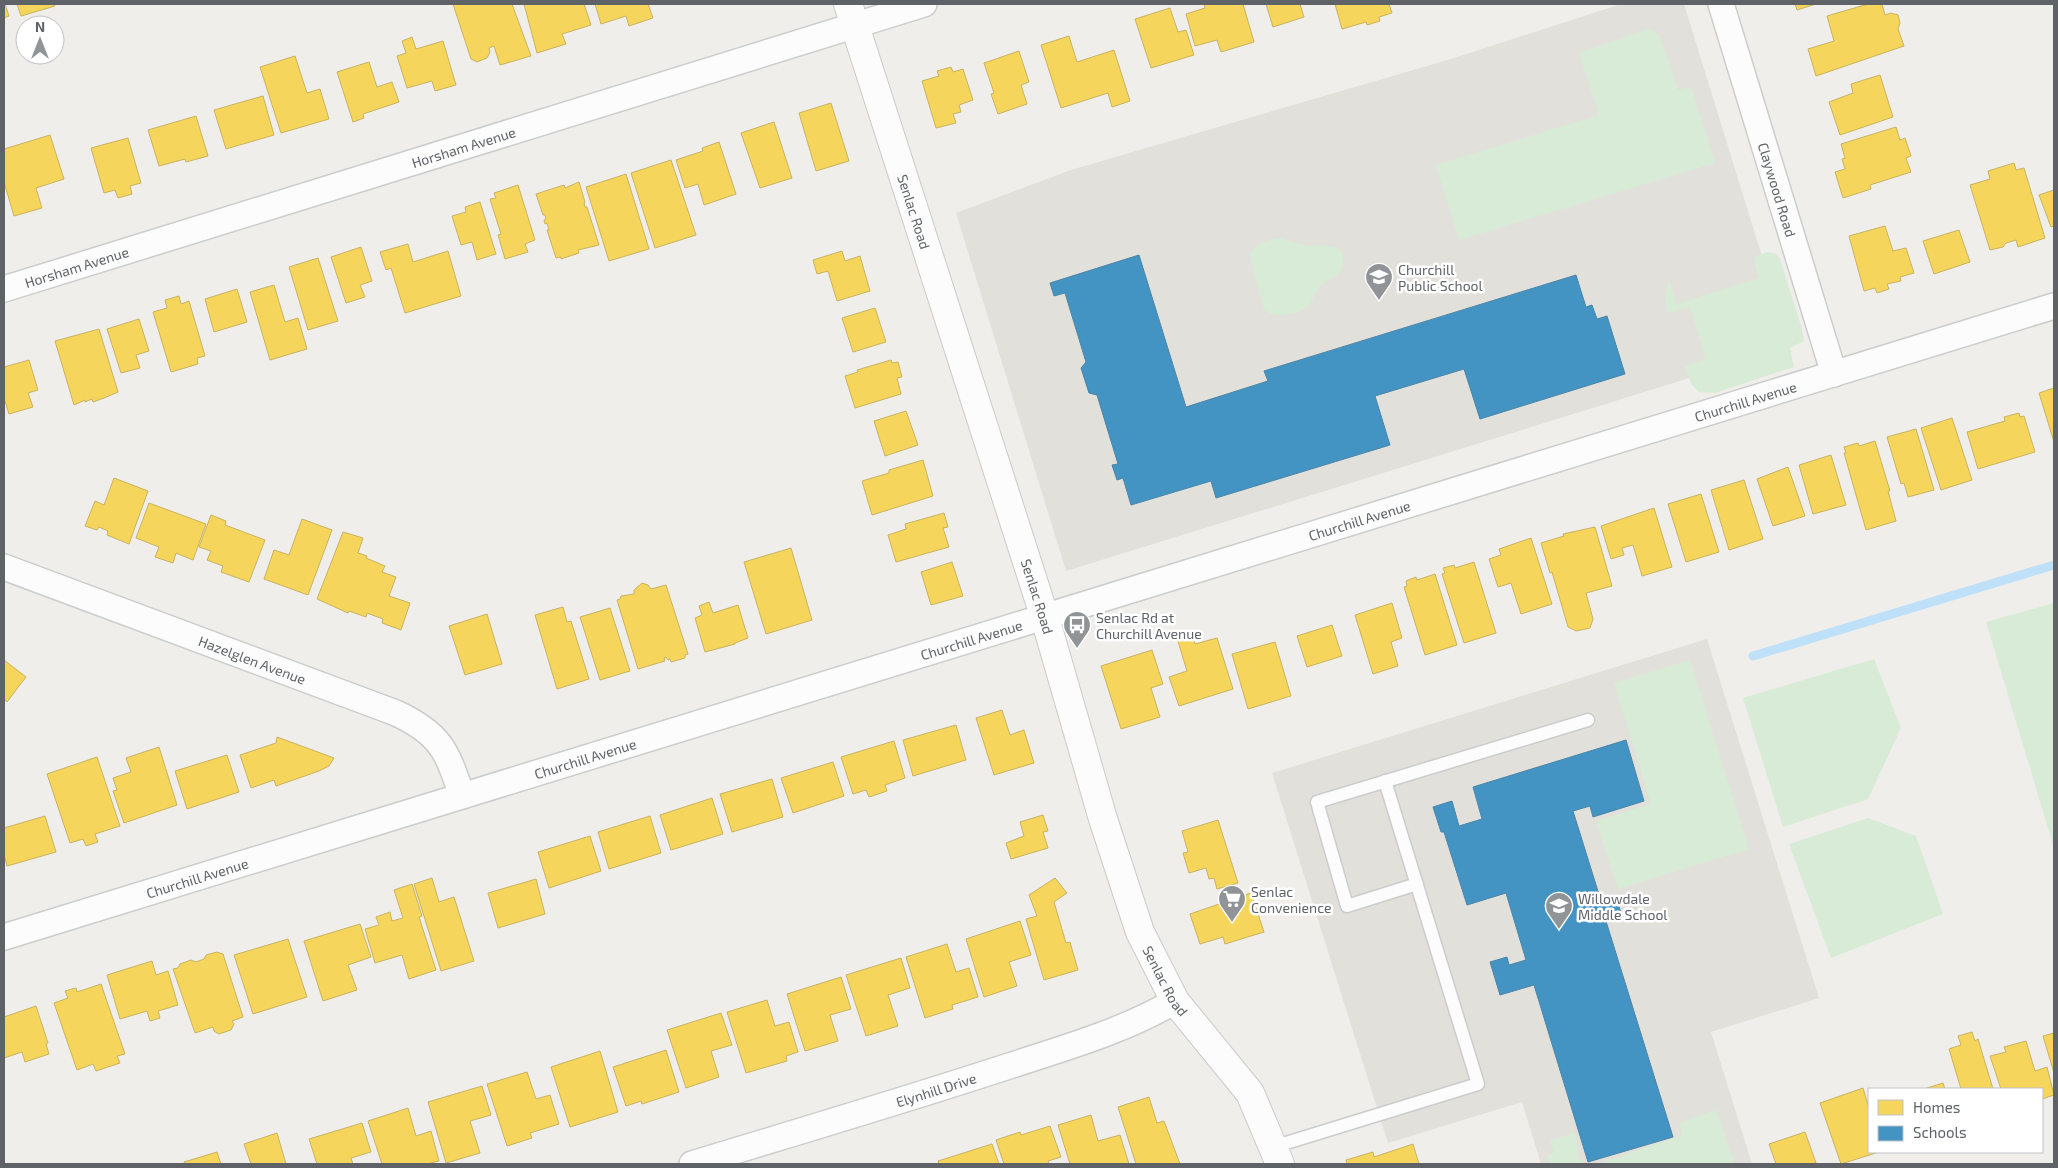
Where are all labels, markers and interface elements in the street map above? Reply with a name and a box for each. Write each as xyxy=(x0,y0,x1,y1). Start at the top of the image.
north arrow xyxy=(15,15,65,65)
text: N xyxy=(35,18,45,35)
street label: Horsham Avenue xyxy=(409,123,518,171)
street label: Claywood Road xyxy=(1755,140,1800,239)
street label: Senlac Road xyxy=(895,172,935,251)
street label: Horsham Avenue xyxy=(23,242,131,291)
place label: Churchill Public School xyxy=(1398,261,1484,294)
school or university icon: Churchill Public School xyxy=(1364,262,1394,301)
street label: Churchill Avenue xyxy=(1692,377,1798,425)
street label: Churchill Avenue xyxy=(1306,496,1412,544)
street label: Senlac Road xyxy=(1018,557,1058,636)
place label: Senlac Rd at Churchill Avenue xyxy=(1096,609,1202,642)
bus stop icon: Senlac Rd at Churchill Avenue xyxy=(1062,610,1092,649)
street label: Churchill Avenue xyxy=(918,616,1024,663)
street label: Hazelglen Avenue xyxy=(196,632,308,687)
street label: Churchill Avenue xyxy=(532,734,638,782)
street label: Churchill Avenue xyxy=(144,854,250,901)
place label: Senlac Convenience xyxy=(1251,883,1331,916)
supermarket icon: Senlac Convenience xyxy=(1217,884,1247,923)
place label: Willowdale Middle School xyxy=(1578,890,1668,923)
school or university icon: Willowdale Middle School xyxy=(1544,891,1574,930)
street label: Senlac Road xyxy=(1140,943,1192,1019)
street label: Elynhill Drive xyxy=(894,1069,978,1110)
legend xyxy=(1868,1088,2043,1153)
text: Homes xyxy=(1913,1098,1960,1116)
text: Schools xyxy=(1913,1123,1967,1141)

